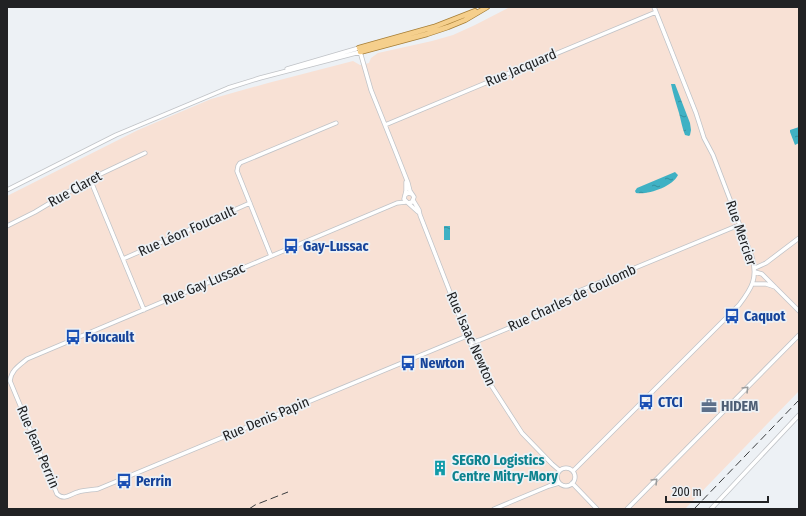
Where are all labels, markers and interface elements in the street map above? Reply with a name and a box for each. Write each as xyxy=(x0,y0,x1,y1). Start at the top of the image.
street label: Rue Jacquard xyxy=(483,45,559,91)
street label: Rue Claret xyxy=(45,167,105,211)
street label: Rue Mercier xyxy=(722,198,760,268)
street label: Rue Léon Foucault xyxy=(136,202,239,260)
bus stop icon: Gay-Lussac xyxy=(282,237,300,255)
place label: Gay-Lussac xyxy=(303,238,369,255)
street label: Rue Gay Lussac xyxy=(161,259,247,309)
street label: Rue Charles de Coulomb xyxy=(505,261,639,335)
street label: Rue Isaac Newton xyxy=(443,289,499,389)
bus stop icon: Caquot xyxy=(723,307,741,325)
place label: Caquot xyxy=(744,308,787,325)
bus stop icon: Foucault xyxy=(64,328,82,346)
place label: Foucault xyxy=(85,329,135,346)
bus stop icon: Newton xyxy=(399,354,417,372)
place label: Newton xyxy=(420,355,465,371)
one-way arrow xyxy=(741,386,749,394)
street label: Rue Denis Papin xyxy=(220,393,312,445)
bus stop icon: CTCI xyxy=(637,393,655,411)
place label: CTCI xyxy=(658,394,683,411)
office icon: HIDEM xyxy=(700,397,718,415)
place label: HIDEM xyxy=(721,398,758,415)
street label: Rue Jean Perrin xyxy=(13,403,63,491)
place label: SEGRO Logistics Centre Mitry-Mory xyxy=(452,452,558,485)
building icon: SEGRO Logistics Centre Mitry-Mory xyxy=(431,459,449,477)
bus stop icon: Perrin xyxy=(115,472,133,490)
place label: Perrin xyxy=(136,473,172,490)
one-way arrow xyxy=(650,478,657,486)
scale bar xyxy=(666,478,768,504)
text: 200 m xyxy=(672,485,702,499)

